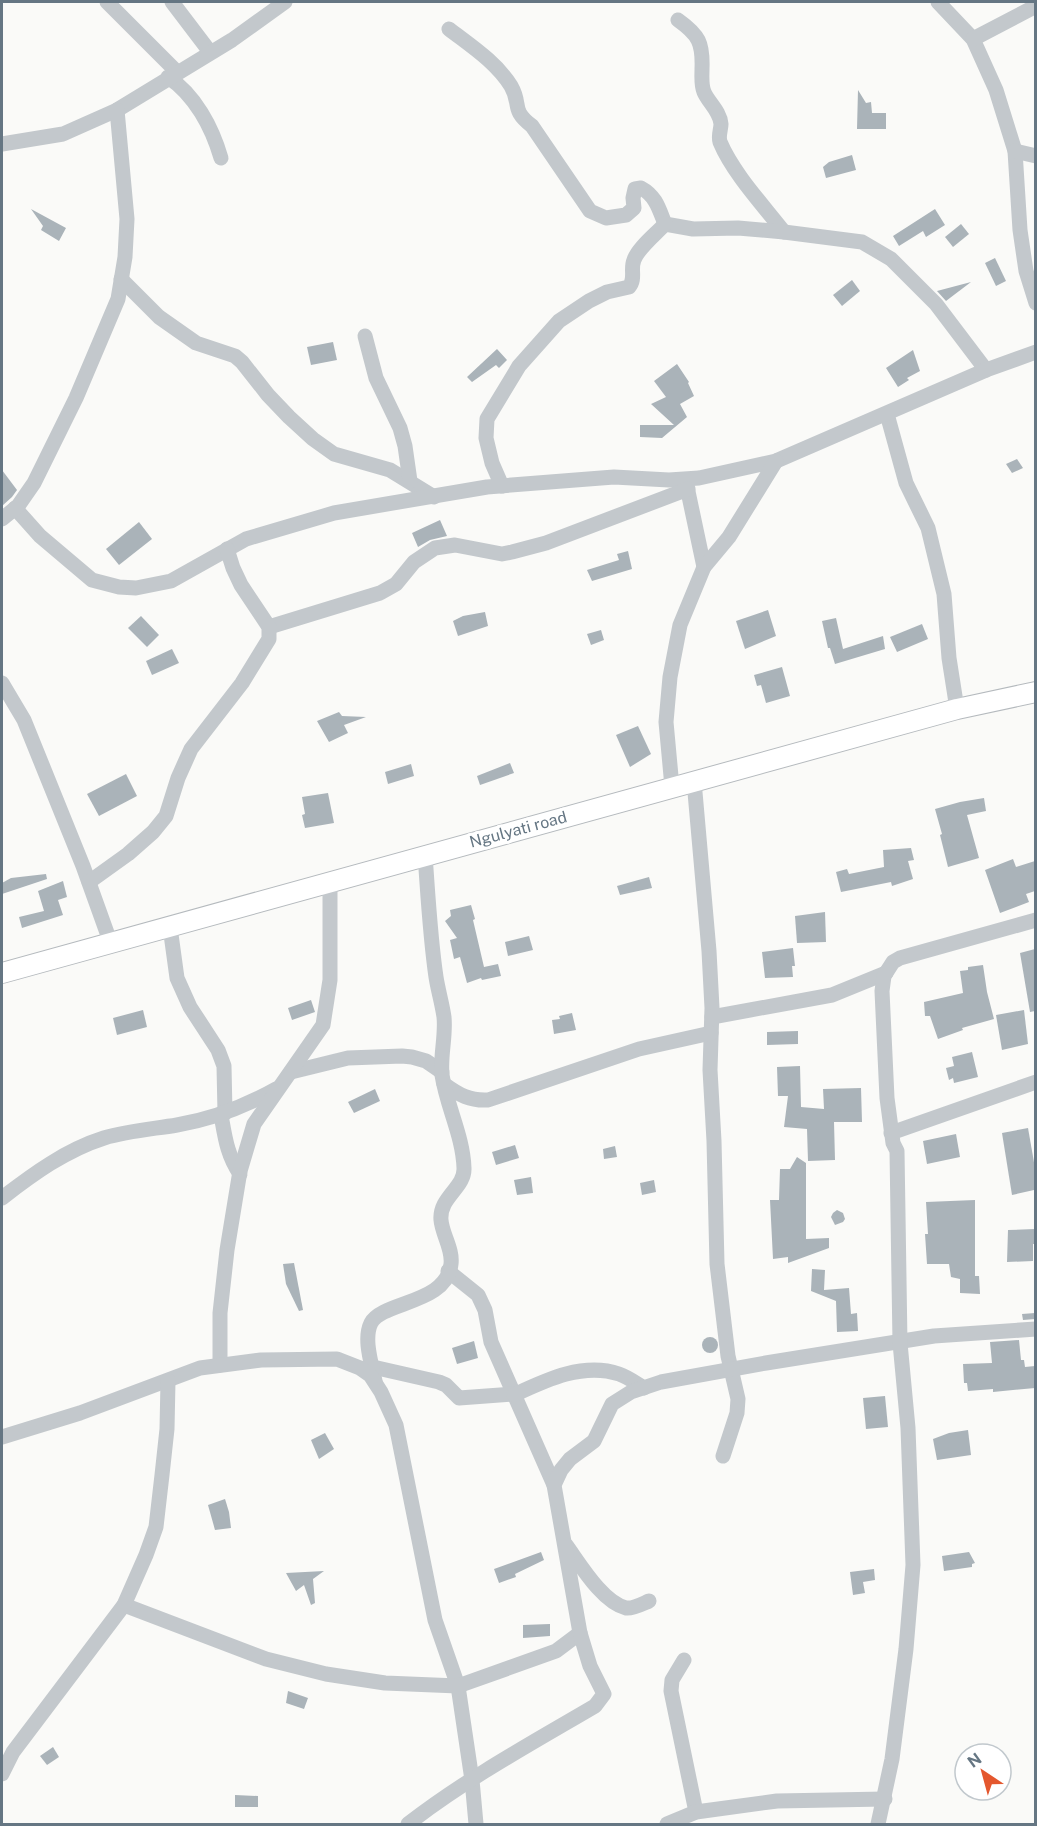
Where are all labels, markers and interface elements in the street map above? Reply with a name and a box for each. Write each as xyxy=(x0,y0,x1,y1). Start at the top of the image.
street label: Ngulyati road xyxy=(467,807,569,852)
north arrow xyxy=(953,1742,1013,1802)
text: N xyxy=(964,1749,985,1772)

